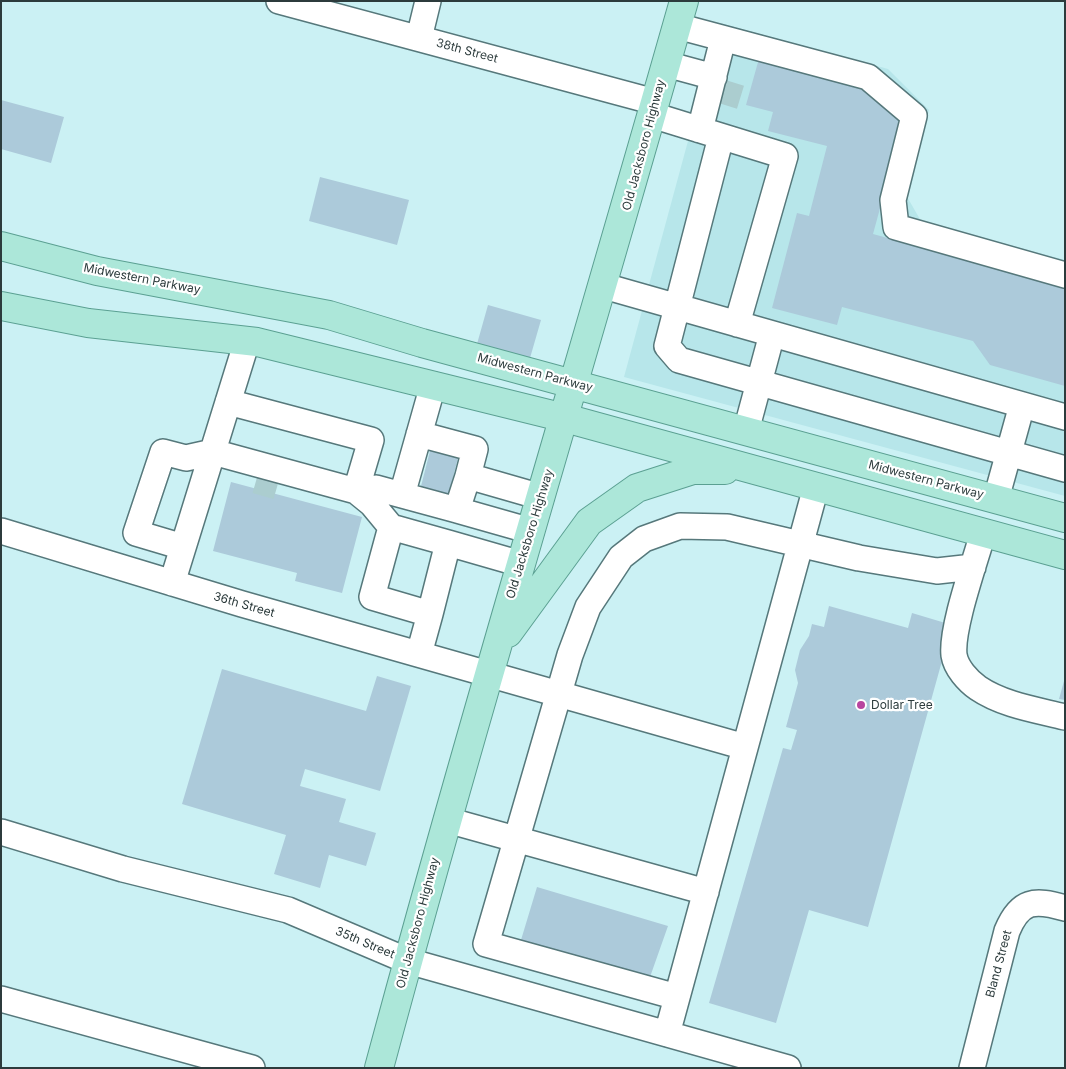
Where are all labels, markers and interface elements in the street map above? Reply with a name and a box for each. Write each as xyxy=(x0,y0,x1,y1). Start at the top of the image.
street label: 38th Street xyxy=(435,36,499,66)
street label: Old Jacksboro Highway xyxy=(620,78,668,212)
street label: Midwestern Parkway xyxy=(82,261,202,297)
street label: Midwestern Parkway xyxy=(476,351,594,395)
street label: Midwestern Parkway xyxy=(867,458,985,502)
street label: Old Jacksboro Highway xyxy=(503,467,557,601)
street label: 36th Street xyxy=(212,589,276,621)
place label: Dollar Tree xyxy=(871,698,933,712)
marker: Dollar Tree xyxy=(855,699,867,711)
street label: Old Jacksboro Highway xyxy=(394,856,442,990)
street label: 35th Street xyxy=(333,924,397,962)
street label: Bland Street xyxy=(983,929,1015,999)

